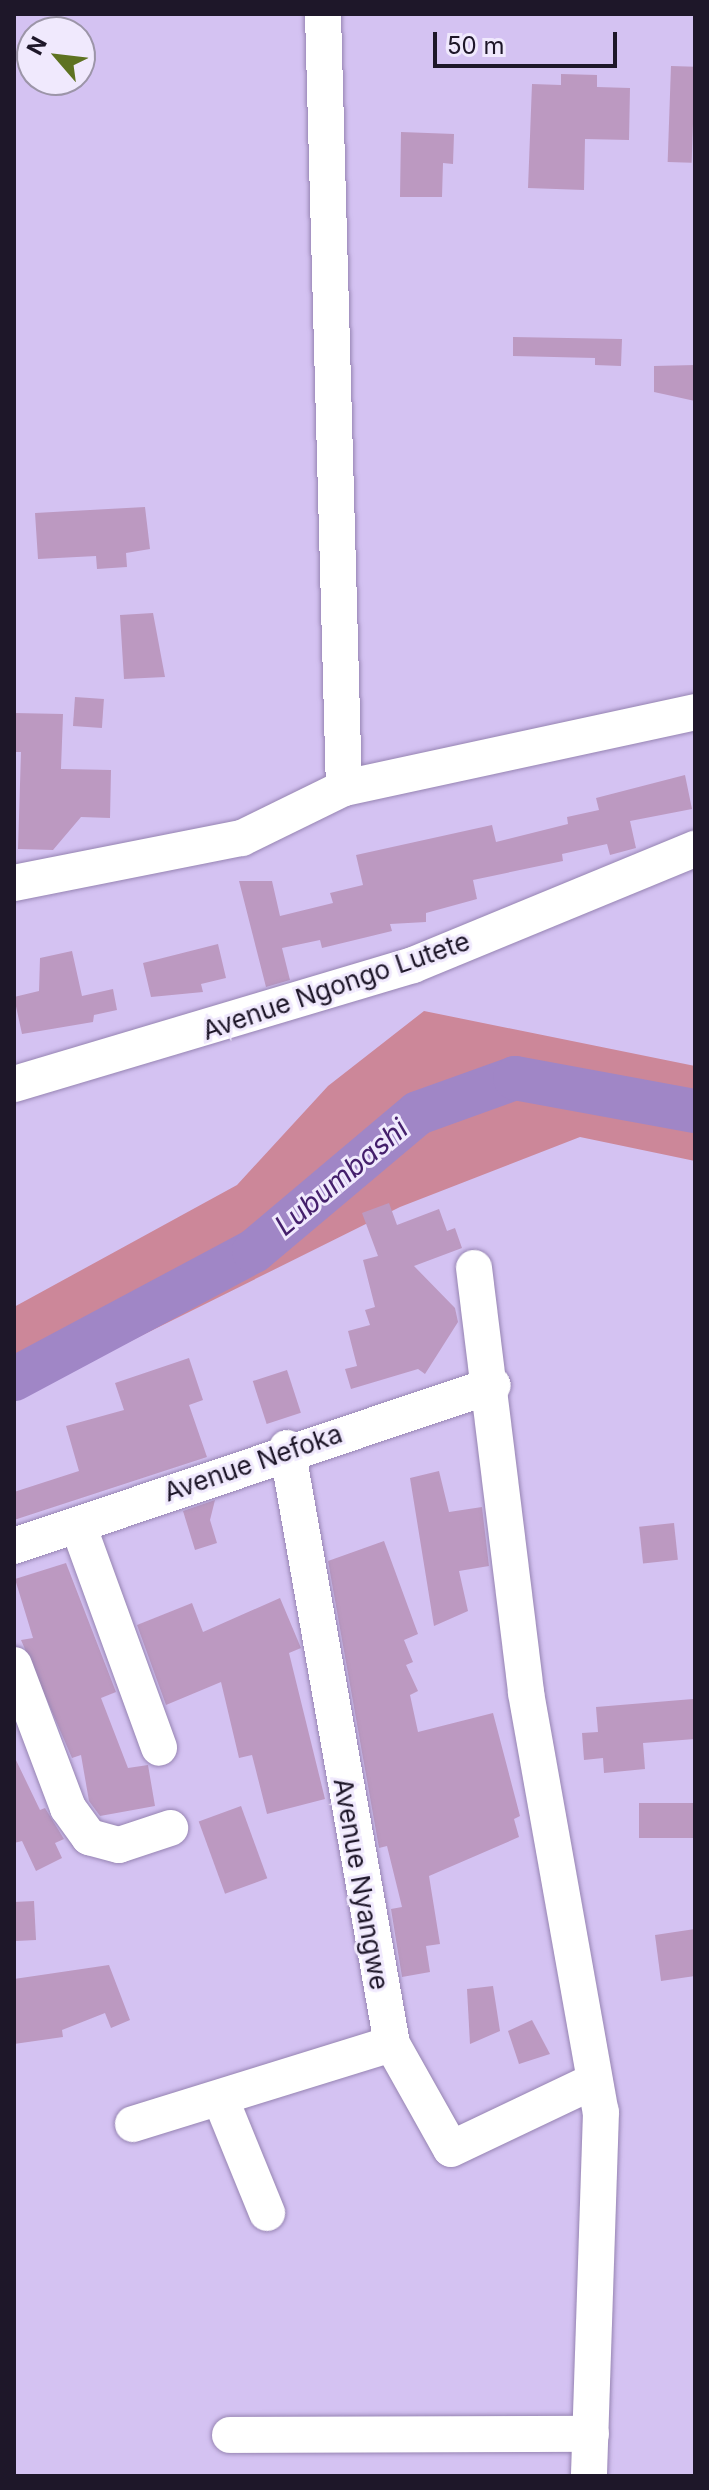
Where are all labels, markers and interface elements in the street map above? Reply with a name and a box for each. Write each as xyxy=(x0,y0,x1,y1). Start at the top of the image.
north arrow xyxy=(16,16,96,96)
scale bar xyxy=(437,16,621,66)
text: 50 m xyxy=(447,31,505,60)
text: N xyxy=(21,32,52,59)
street label: Avenue Ngongo Lutete xyxy=(198,926,474,1046)
water label: Lubumbashi xyxy=(268,1112,414,1242)
street label: Avenue Nefoka xyxy=(160,1418,346,1508)
street label: Avenue Nyangwe xyxy=(327,1776,395,1992)

